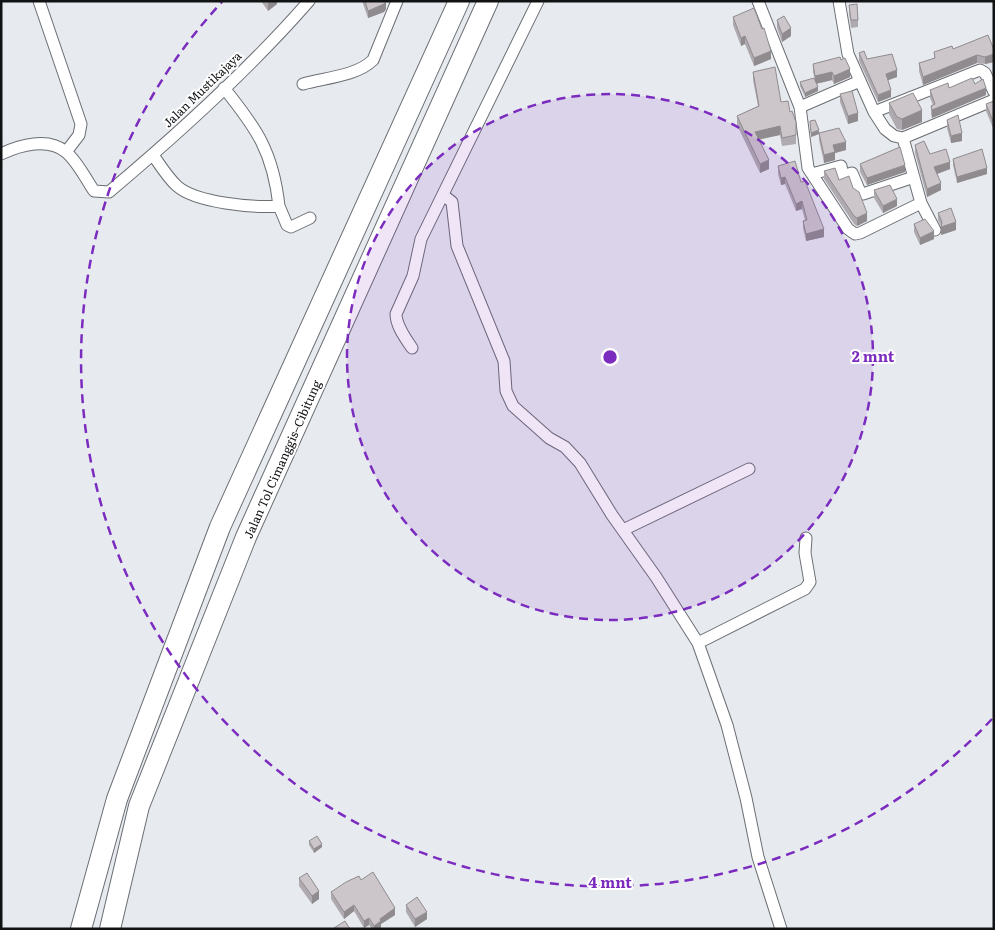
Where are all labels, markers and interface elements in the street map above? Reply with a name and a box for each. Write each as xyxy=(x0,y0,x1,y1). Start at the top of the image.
street label: Jalan Mustikajaya xyxy=(159,46,246,131)
text: 2 mnt xyxy=(852,344,895,367)
centre of rings xyxy=(601,348,619,366)
street label: Jalan Tol Cimanggis–Cibitung xyxy=(239,377,325,541)
text: 4 mnt xyxy=(588,870,632,893)

